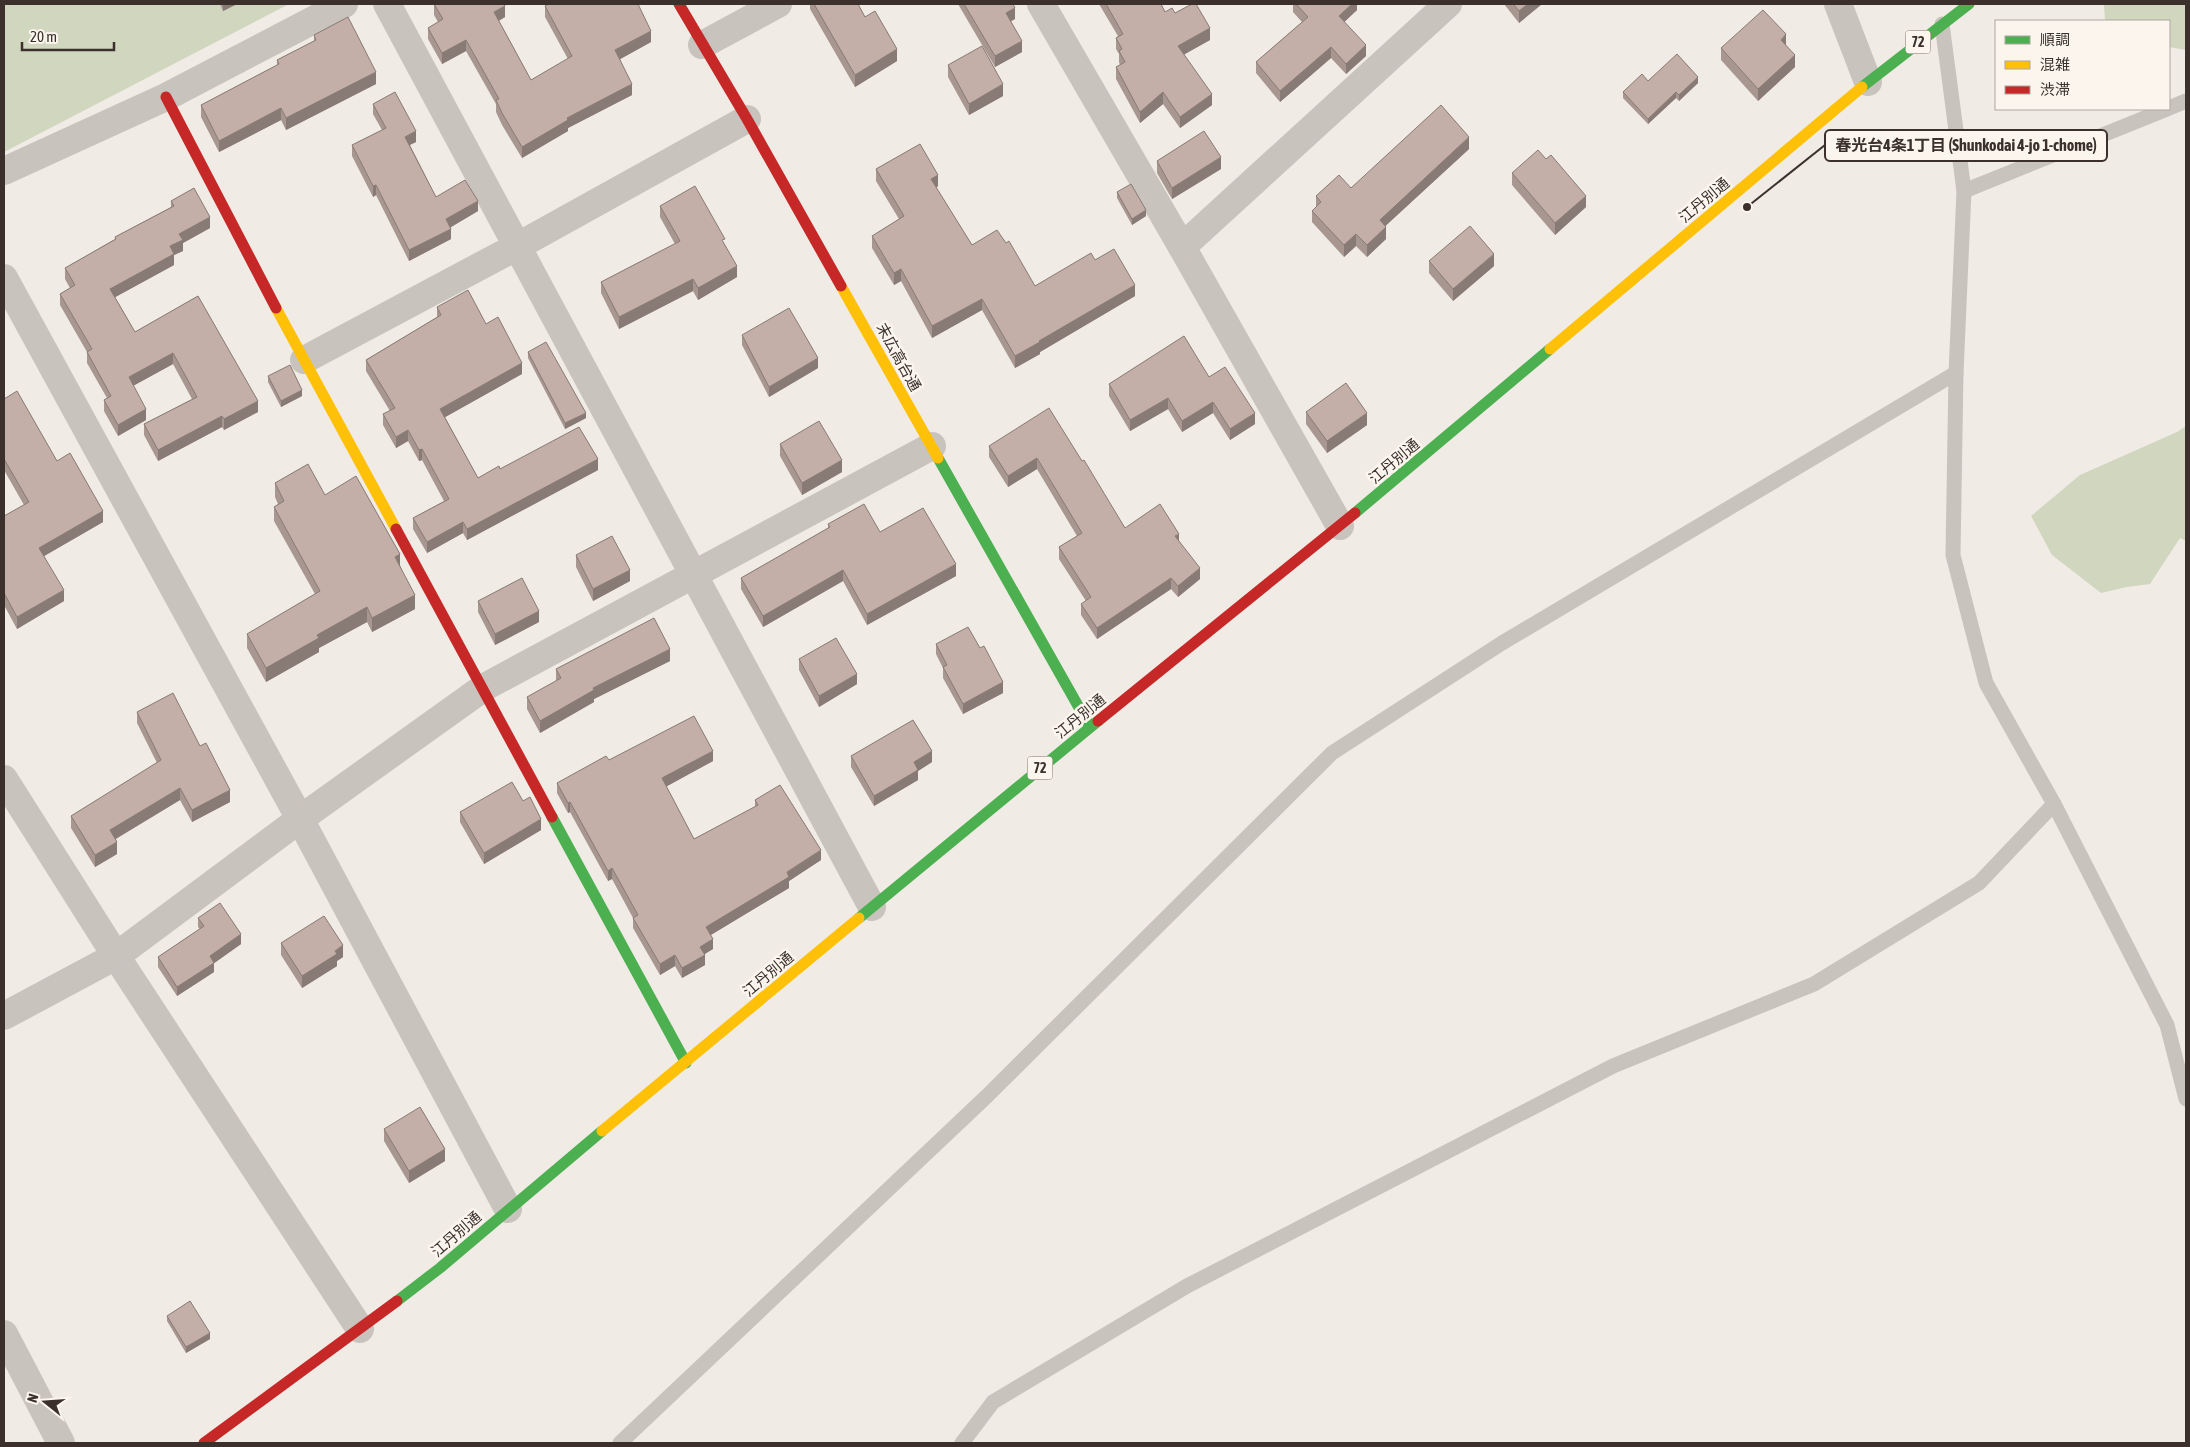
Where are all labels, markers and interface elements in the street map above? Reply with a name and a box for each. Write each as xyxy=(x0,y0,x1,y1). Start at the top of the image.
scale bar xyxy=(22,20,115,52)
legend xyxy=(1995,20,2170,110)
text: 20 m xyxy=(30,28,57,45)
road number: 72 xyxy=(1906,31,1930,54)
text: 順調 xyxy=(2040,31,2070,48)
text: 混雑 xyxy=(2040,56,2070,73)
text: 渋滞 xyxy=(2040,81,2070,98)
callout: 春光台4条1丁目 (Shunkodai 4-jo 1-chome) xyxy=(1825,130,2107,161)
text: 春光台4条1丁目 (Shunkodai 4-jo 1-chome) xyxy=(1835,136,2097,154)
street label: 江丹別通 xyxy=(1676,174,1732,226)
street label: 末広高台通 xyxy=(873,320,925,394)
street label: 江丹別通 xyxy=(1366,435,1422,487)
street label: 江丹別通 xyxy=(1051,691,1109,741)
road number: 72 xyxy=(1028,756,1052,780)
street label: 江丹別通 xyxy=(740,948,796,1000)
street label: 江丹別通 xyxy=(428,1208,484,1260)
north arrow xyxy=(20,1377,70,1427)
text: N xyxy=(24,1392,41,1404)

